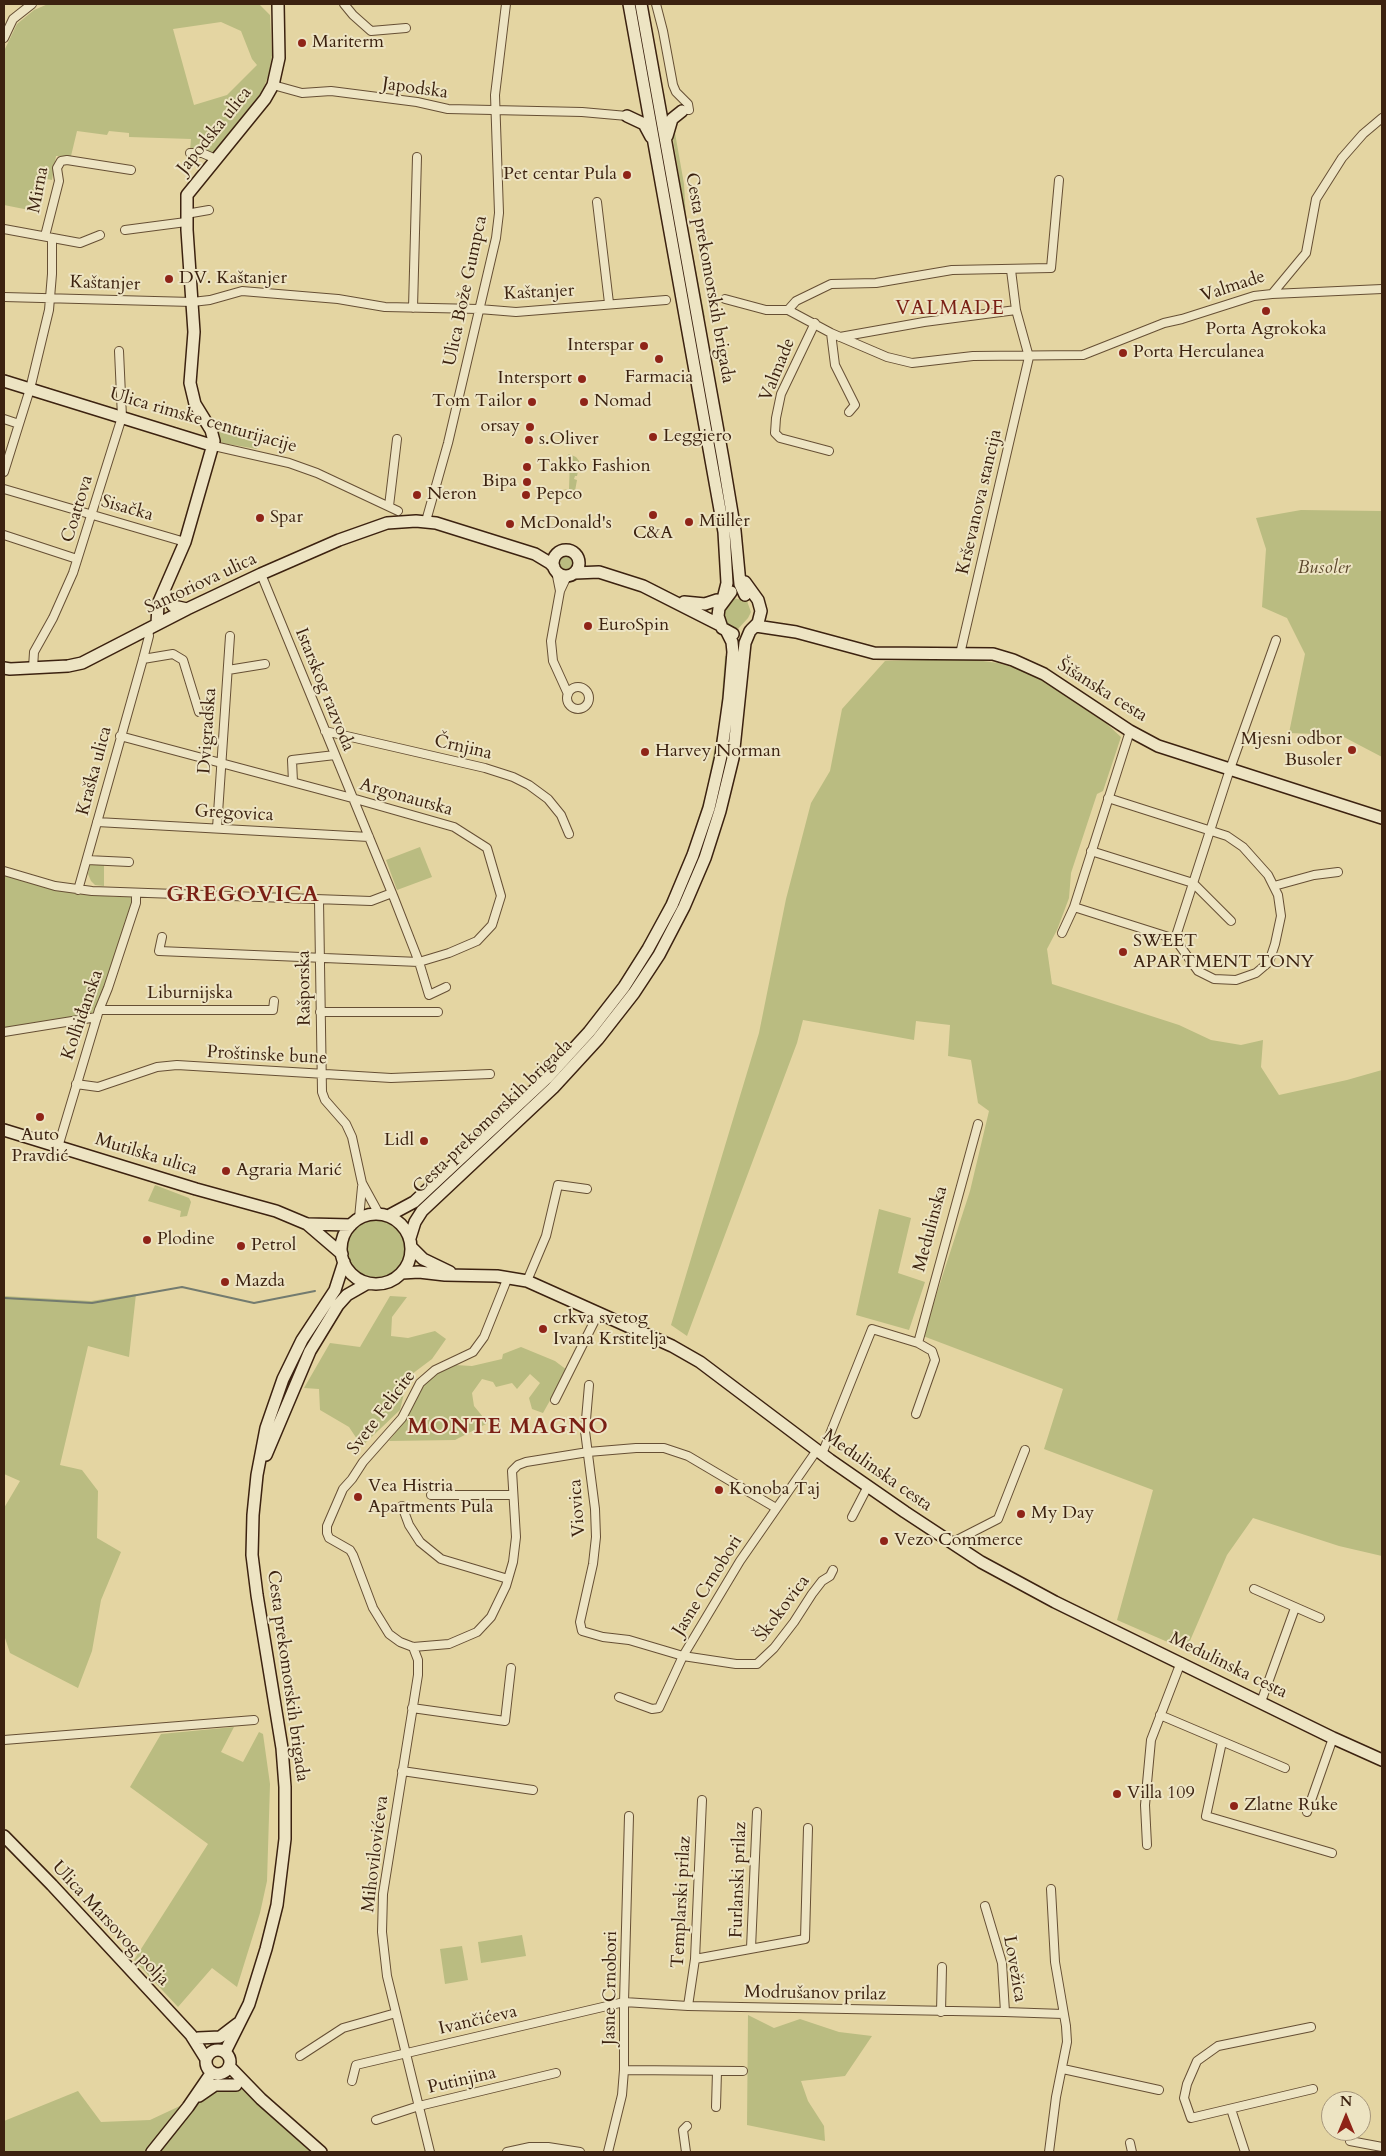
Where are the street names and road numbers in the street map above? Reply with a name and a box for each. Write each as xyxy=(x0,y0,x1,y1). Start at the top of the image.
street label: Japodska xyxy=(381,74,449,104)
street label: Japodska ulica xyxy=(173,83,257,179)
street label: Mirna xyxy=(24,165,54,215)
street label: Cesta prekomorskih brigada xyxy=(680,171,738,385)
street label: Ulica Bože Gumpca xyxy=(440,214,492,368)
street label: Valmade xyxy=(1198,266,1268,308)
street label: Kaštanjer xyxy=(69,272,141,296)
street label: Kaštanjer xyxy=(503,280,575,306)
street label: Valmade xyxy=(756,335,800,405)
street label: Ulica rimske centurijacije xyxy=(107,384,299,458)
street label: Krševanova stancija xyxy=(953,427,1007,577)
street label: Coattova xyxy=(58,473,98,545)
street label: Sisačka xyxy=(98,491,156,527)
street label: Santoriova ulica xyxy=(142,549,260,619)
street label: Istarskog razvoda xyxy=(289,625,359,755)
street label: Šišanska cesta xyxy=(1053,655,1151,727)
street label: Dvigradska xyxy=(194,687,222,775)
street label: Kraška ulica xyxy=(73,724,117,818)
street label: Črnjina xyxy=(432,731,494,765)
street label: Argonautska xyxy=(357,774,455,822)
street label: Gregovica xyxy=(194,801,274,827)
street label: Rašporska xyxy=(294,950,316,1026)
street label: Kolhiđanska xyxy=(58,967,108,1063)
street label: Liburnijska xyxy=(147,983,233,1005)
street label: Cesta prekomorskih brigada xyxy=(409,1035,577,1199)
street label: Proštinske bune xyxy=(206,1042,328,1070)
street label: Mutilska ulica xyxy=(92,1129,200,1181)
street label: Medulinska xyxy=(909,1184,953,1274)
street label: Svete Felicite xyxy=(343,1366,421,1460)
street label: Medulinska cesta xyxy=(818,1425,936,1517)
street label: Viovica xyxy=(565,1478,591,1538)
street label: Jasne Crnobori xyxy=(669,1532,747,1640)
street label: Cesta prekomorskih brigada xyxy=(261,1569,313,1783)
street label: Škokovica xyxy=(751,1571,815,1647)
street label: Medulinska cesta xyxy=(1165,1628,1291,1704)
street label: Mihovilovićeva xyxy=(358,1794,394,1914)
street label: Furlanski prilaz xyxy=(726,1821,752,1939)
street label: Templarski prilaz xyxy=(668,1835,696,1969)
street label: Ulica Marsovog polja xyxy=(47,1857,173,1991)
street label: Jasne Crnobori xyxy=(599,1931,623,2045)
street label: Lovežica xyxy=(998,1934,1030,2004)
street label: Modrušanov prilaz xyxy=(744,1982,886,2006)
street label: Ivančićeva xyxy=(437,2002,519,2040)
street label: Putinjina xyxy=(426,2063,498,2099)

